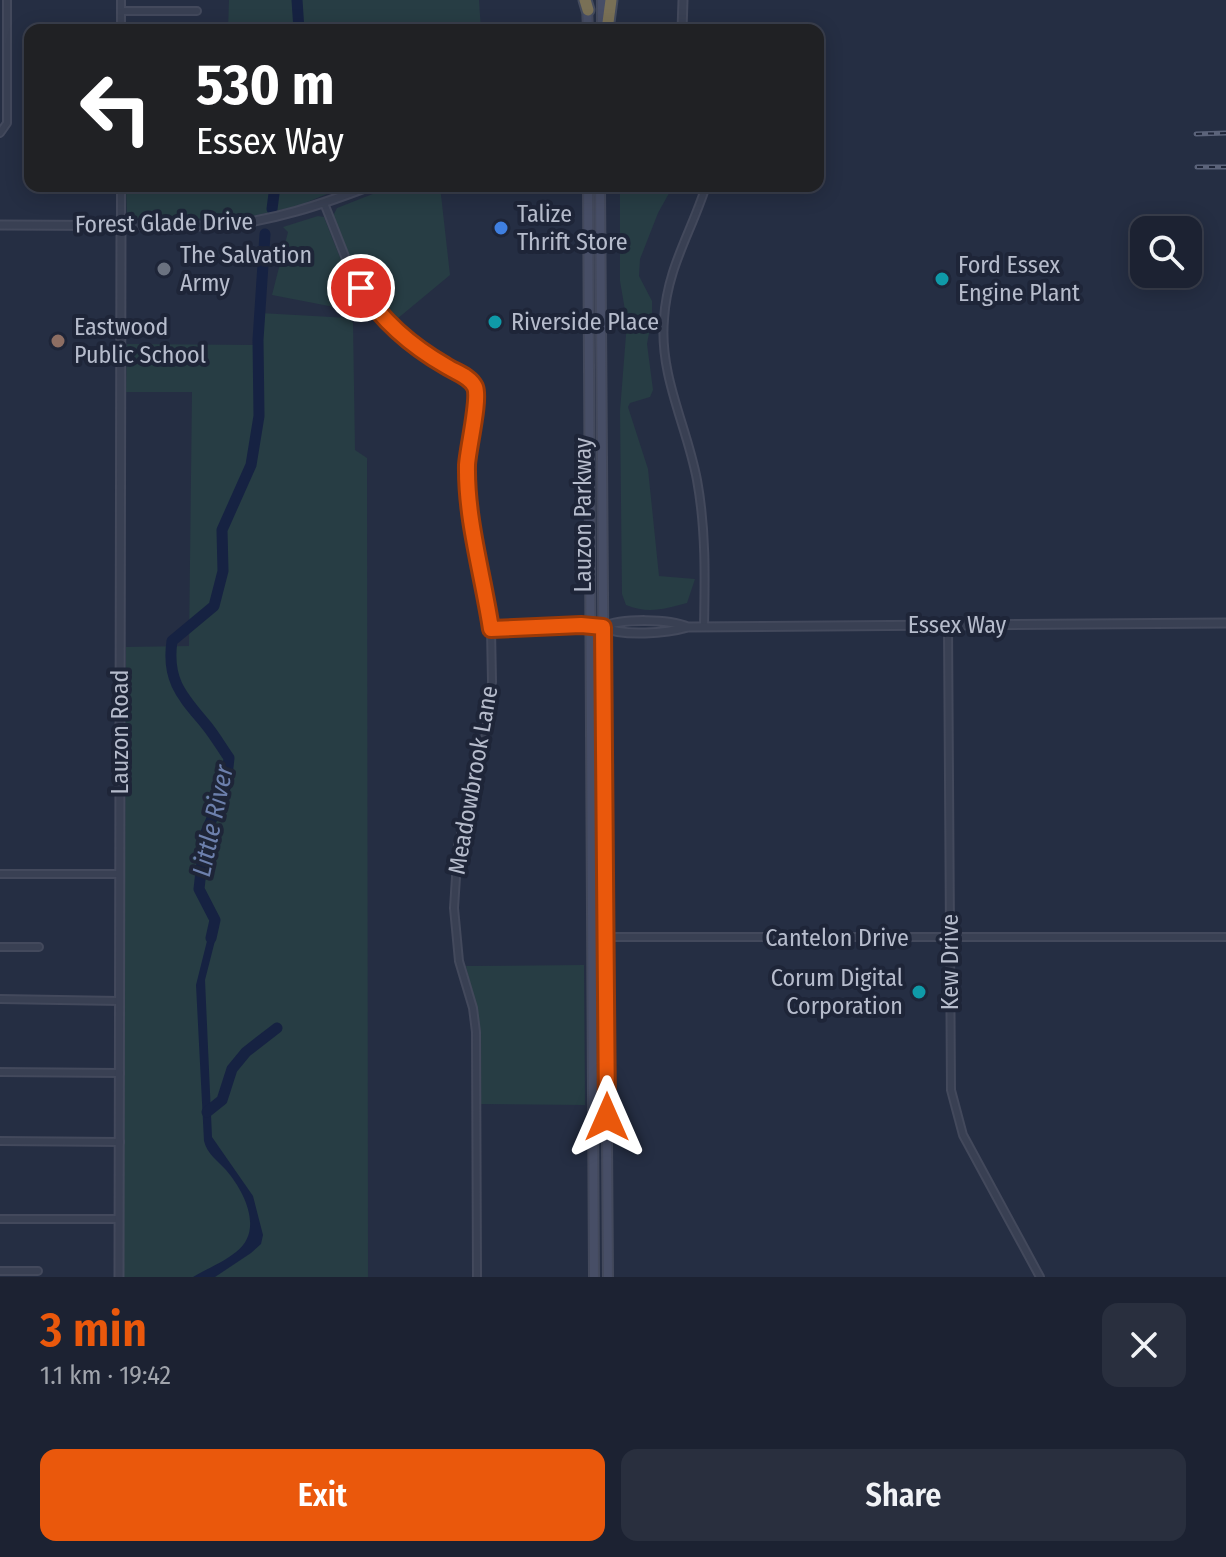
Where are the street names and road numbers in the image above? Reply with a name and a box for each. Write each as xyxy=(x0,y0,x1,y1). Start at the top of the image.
street label: Forest Glade Drive xyxy=(75,207,253,239)
street label: Lauzon Parkway xyxy=(569,437,597,593)
street label: Essex Way xyxy=(908,611,1007,639)
street label: Lauzon Road xyxy=(106,670,134,794)
street label: Meadowbrook Lane xyxy=(443,684,503,876)
street label: Kew Drive xyxy=(936,914,964,1010)
street label: Cantelon Drive xyxy=(765,924,909,952)

